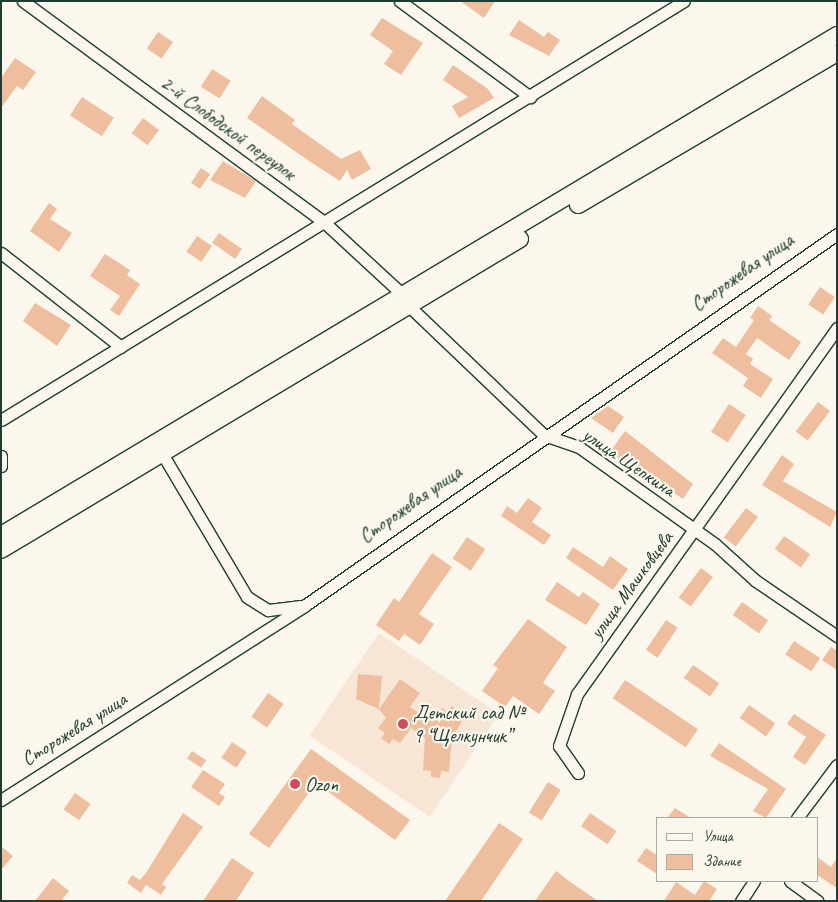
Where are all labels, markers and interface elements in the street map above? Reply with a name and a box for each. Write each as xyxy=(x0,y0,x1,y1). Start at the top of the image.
street label: 2-й Слободской переулок xyxy=(156,71,300,185)
street label: Сторожевая улица xyxy=(685,227,799,317)
street label: улица Щепкина xyxy=(578,422,680,502)
street label: Сторожевая улица xyxy=(353,459,467,549)
street label: улица Машковцева xyxy=(584,526,678,644)
street label: Сторожевая улица xyxy=(16,687,132,771)
place label: Детский сад № 9 “Щелкунчик” xyxy=(413,700,524,747)
marker: Детский сад № 9 “Щелкунчик” xyxy=(397,718,409,730)
place label: Ozon xyxy=(305,772,338,796)
marker: Ozon xyxy=(289,778,301,790)
legend xyxy=(656,817,818,882)
text: Улица xyxy=(703,827,733,846)
text: Здание xyxy=(703,852,741,871)

